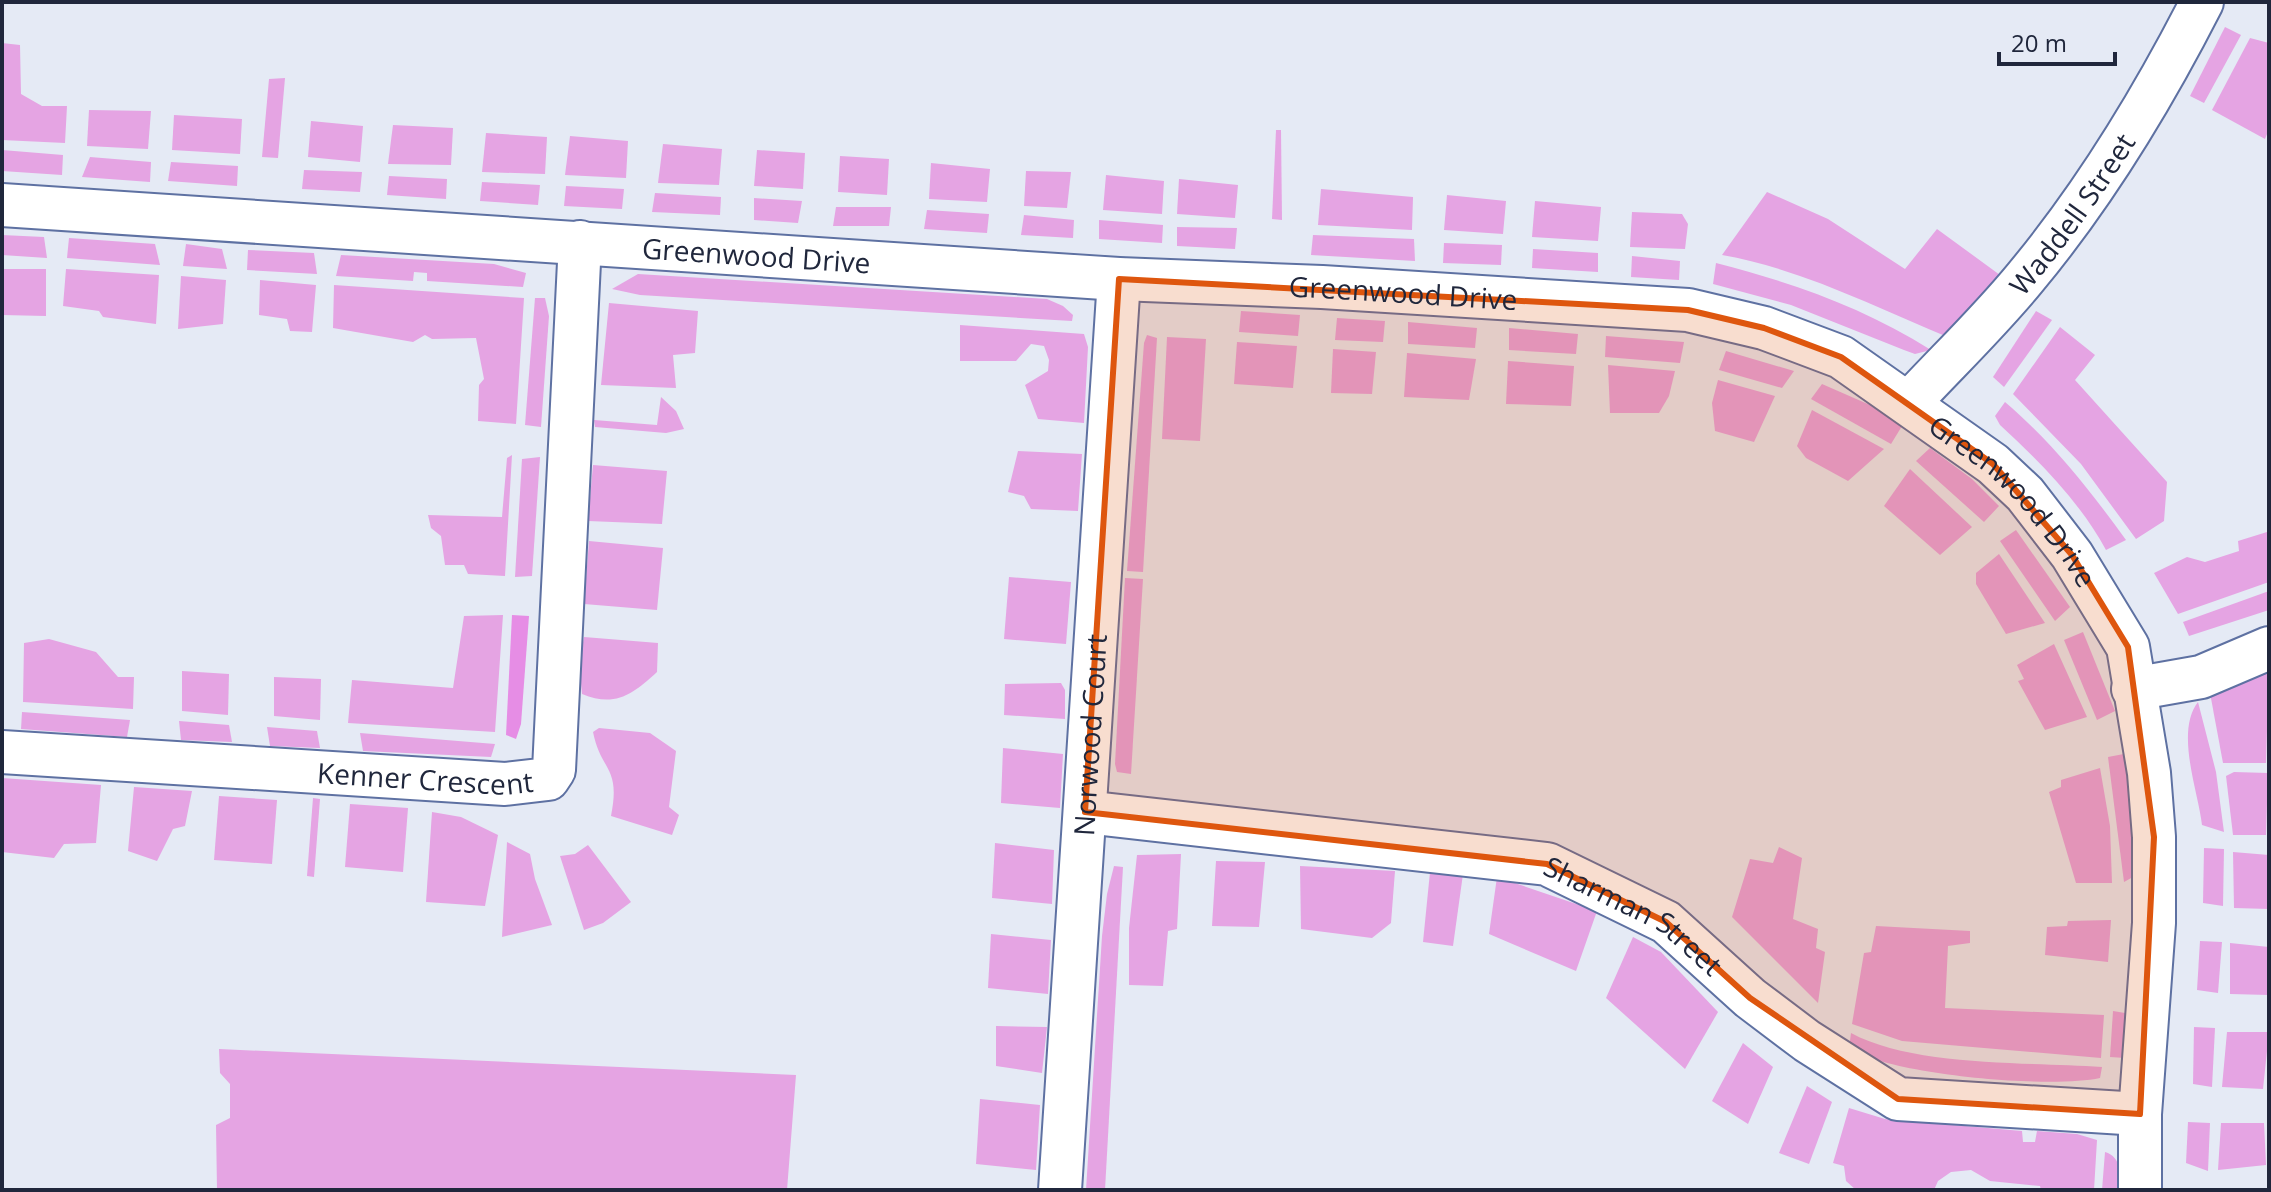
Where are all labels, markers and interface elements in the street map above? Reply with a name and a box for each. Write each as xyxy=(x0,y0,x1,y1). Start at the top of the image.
scale bar xyxy=(1999,16,2115,66)
text: 20 m xyxy=(2011,26,2067,59)
street label: Waddell Street xyxy=(2000,126,2143,303)
street label: Greenwood Drive xyxy=(641,228,872,281)
street label: Greenwood Drive xyxy=(1288,267,1519,318)
street label: Greenwood Drive xyxy=(1922,406,2106,594)
street label: Norwood Court xyxy=(1064,633,1115,837)
street label: Kenner Crescent xyxy=(316,753,535,803)
street label: Sharman Street xyxy=(1538,847,1731,983)

